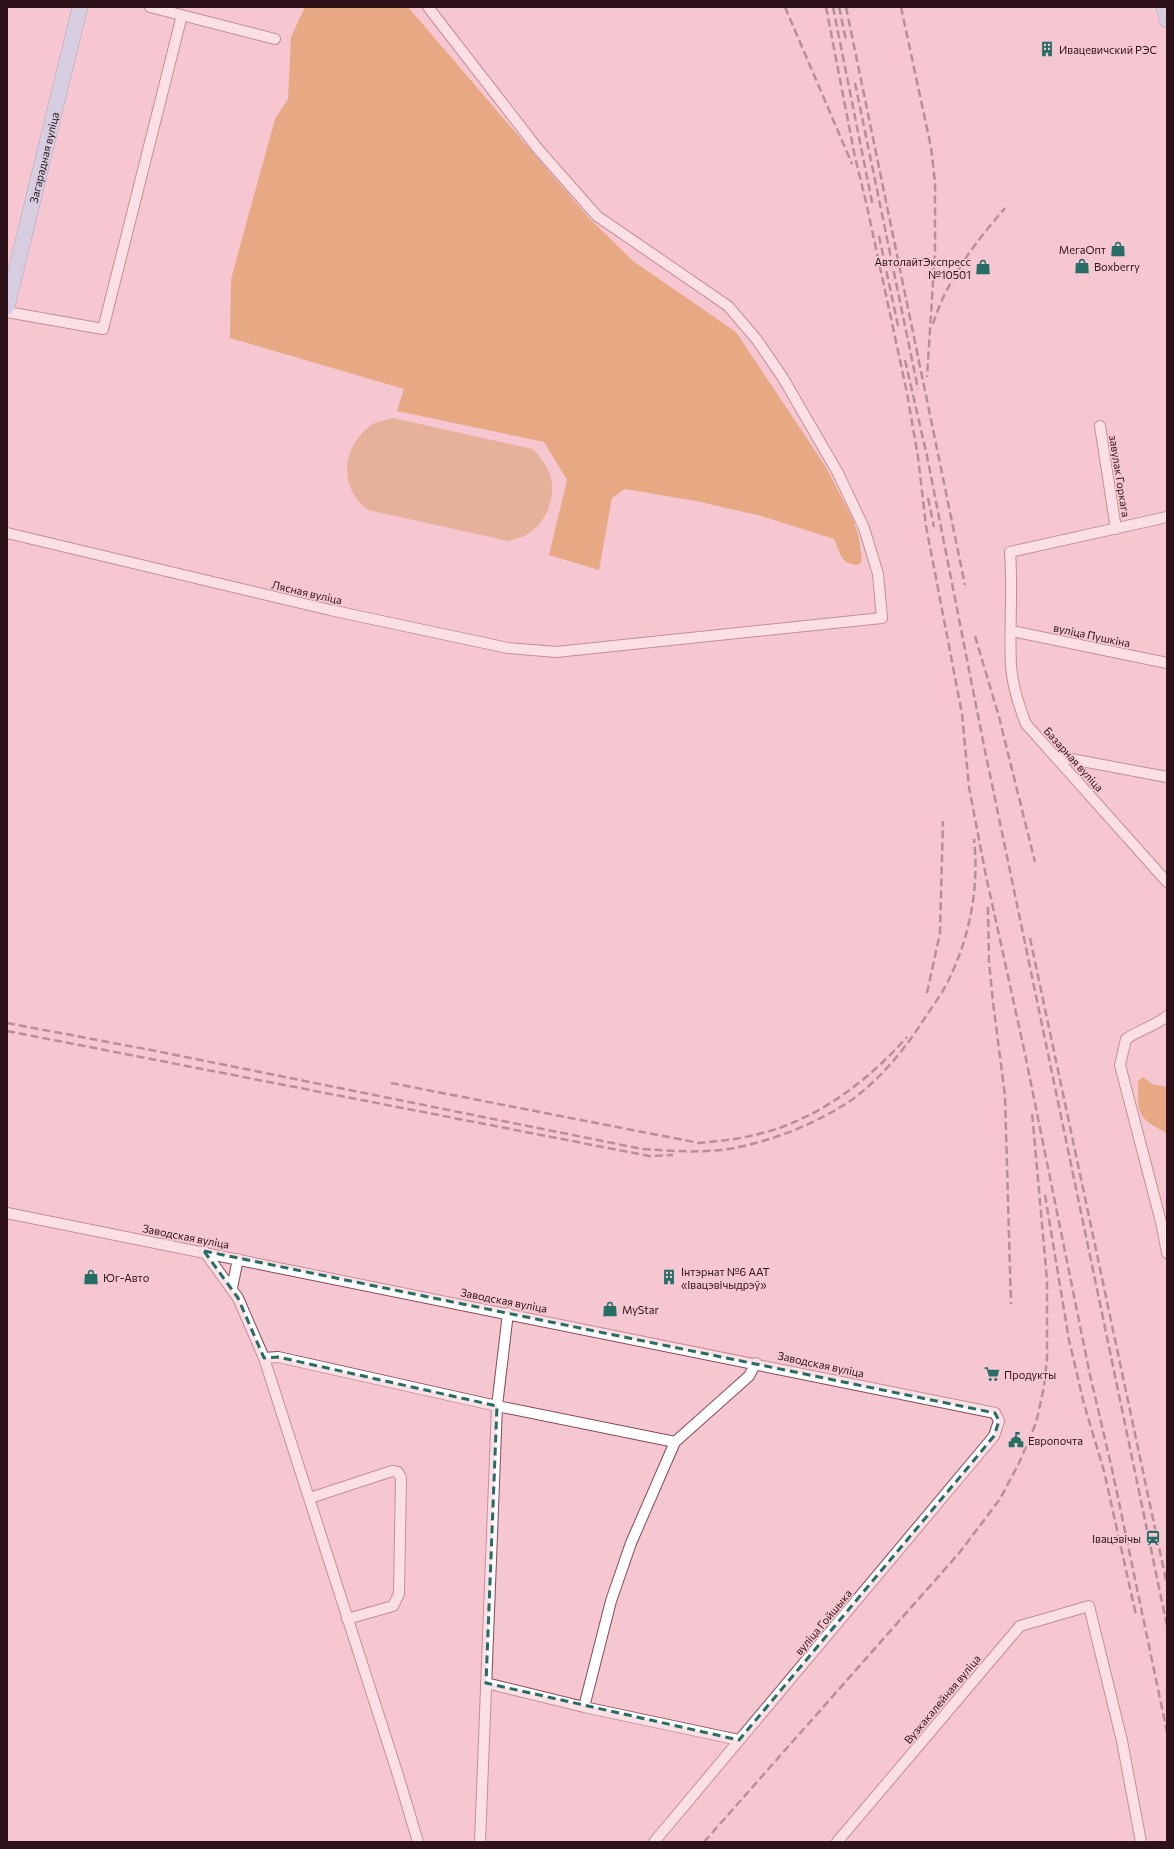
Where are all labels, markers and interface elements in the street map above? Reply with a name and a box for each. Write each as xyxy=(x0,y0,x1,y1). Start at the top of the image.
building icon: Ивацевичский РЭС xyxy=(1038,40,1056,58)
place label: Ивацевичский РЭС xyxy=(1059,43,1157,56)
street label: Загарадная вуліца xyxy=(26,110,61,204)
shop icon: МегаОпт xyxy=(1109,240,1127,258)
place label: МегаОпт xyxy=(1059,243,1106,256)
place label: АвтолайтЭкспресс №10501 xyxy=(874,255,971,281)
shop icon: Boxberry xyxy=(1073,257,1091,275)
shop icon: АвтолайтЭкспресс №10501 xyxy=(974,258,992,276)
place label: Boxberry xyxy=(1094,260,1140,273)
street label: завулак Горкага xyxy=(1107,434,1133,518)
street label: Лясная вуліца xyxy=(271,578,343,606)
street label: вуліца Пушкіна xyxy=(1052,621,1132,649)
street label: Базарная вуліца xyxy=(1042,724,1106,794)
street label: Заводская вуліца xyxy=(142,1221,230,1251)
place label: Інтэрнат №6 ААТ «Івацэвічыдрэў» xyxy=(681,1265,770,1291)
shop icon: Юг-Авто xyxy=(82,1268,100,1286)
building icon: Інтэрнат №6 ААТ «Івацэвічыдрэў» xyxy=(660,1268,678,1286)
place label: Юг-Авто xyxy=(103,1271,150,1284)
street label: Заводская вуліца xyxy=(460,1285,548,1315)
shop icon: MyStar xyxy=(601,1300,619,1318)
place label: MyStar xyxy=(622,1303,659,1316)
street label: Заводская вуліца xyxy=(777,1348,865,1380)
supermarket icon: Продукты xyxy=(983,1365,1001,1383)
place label: Продукты xyxy=(1004,1368,1056,1381)
public building icon: Европочта xyxy=(1007,1431,1025,1449)
place label: Европочта xyxy=(1028,1434,1083,1447)
station icon: Івацэвічы xyxy=(1144,1529,1162,1547)
place label: Івацэвічы xyxy=(1092,1532,1141,1545)
street label: вуліца Гойшыка xyxy=(792,1587,854,1657)
street label: Вузкакалейная вуліца xyxy=(901,1652,983,1746)

